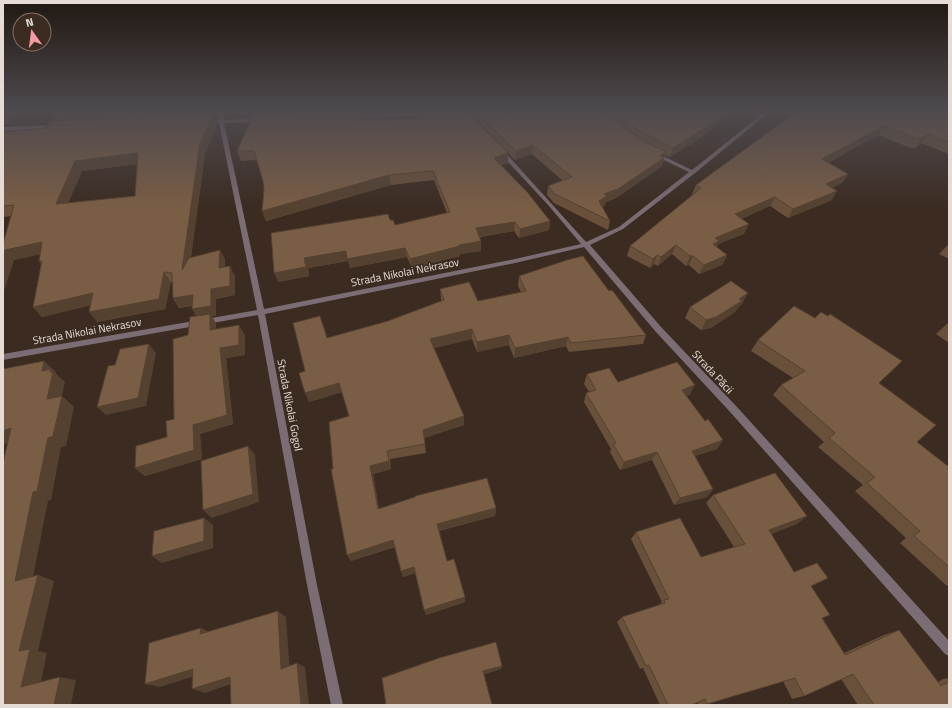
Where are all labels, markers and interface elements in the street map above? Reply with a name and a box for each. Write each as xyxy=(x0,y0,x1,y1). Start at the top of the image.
north arrow xyxy=(12,12,52,52)
text: N xyxy=(24,14,35,31)
street label: Strada Nikolai Nekrasov xyxy=(349,254,461,290)
street label: Strada Nikolai Nekrasov xyxy=(31,313,143,348)
street label: Strada Păcii xyxy=(689,347,737,397)
street label: Strada Nikolai Gogol xyxy=(273,358,307,452)

